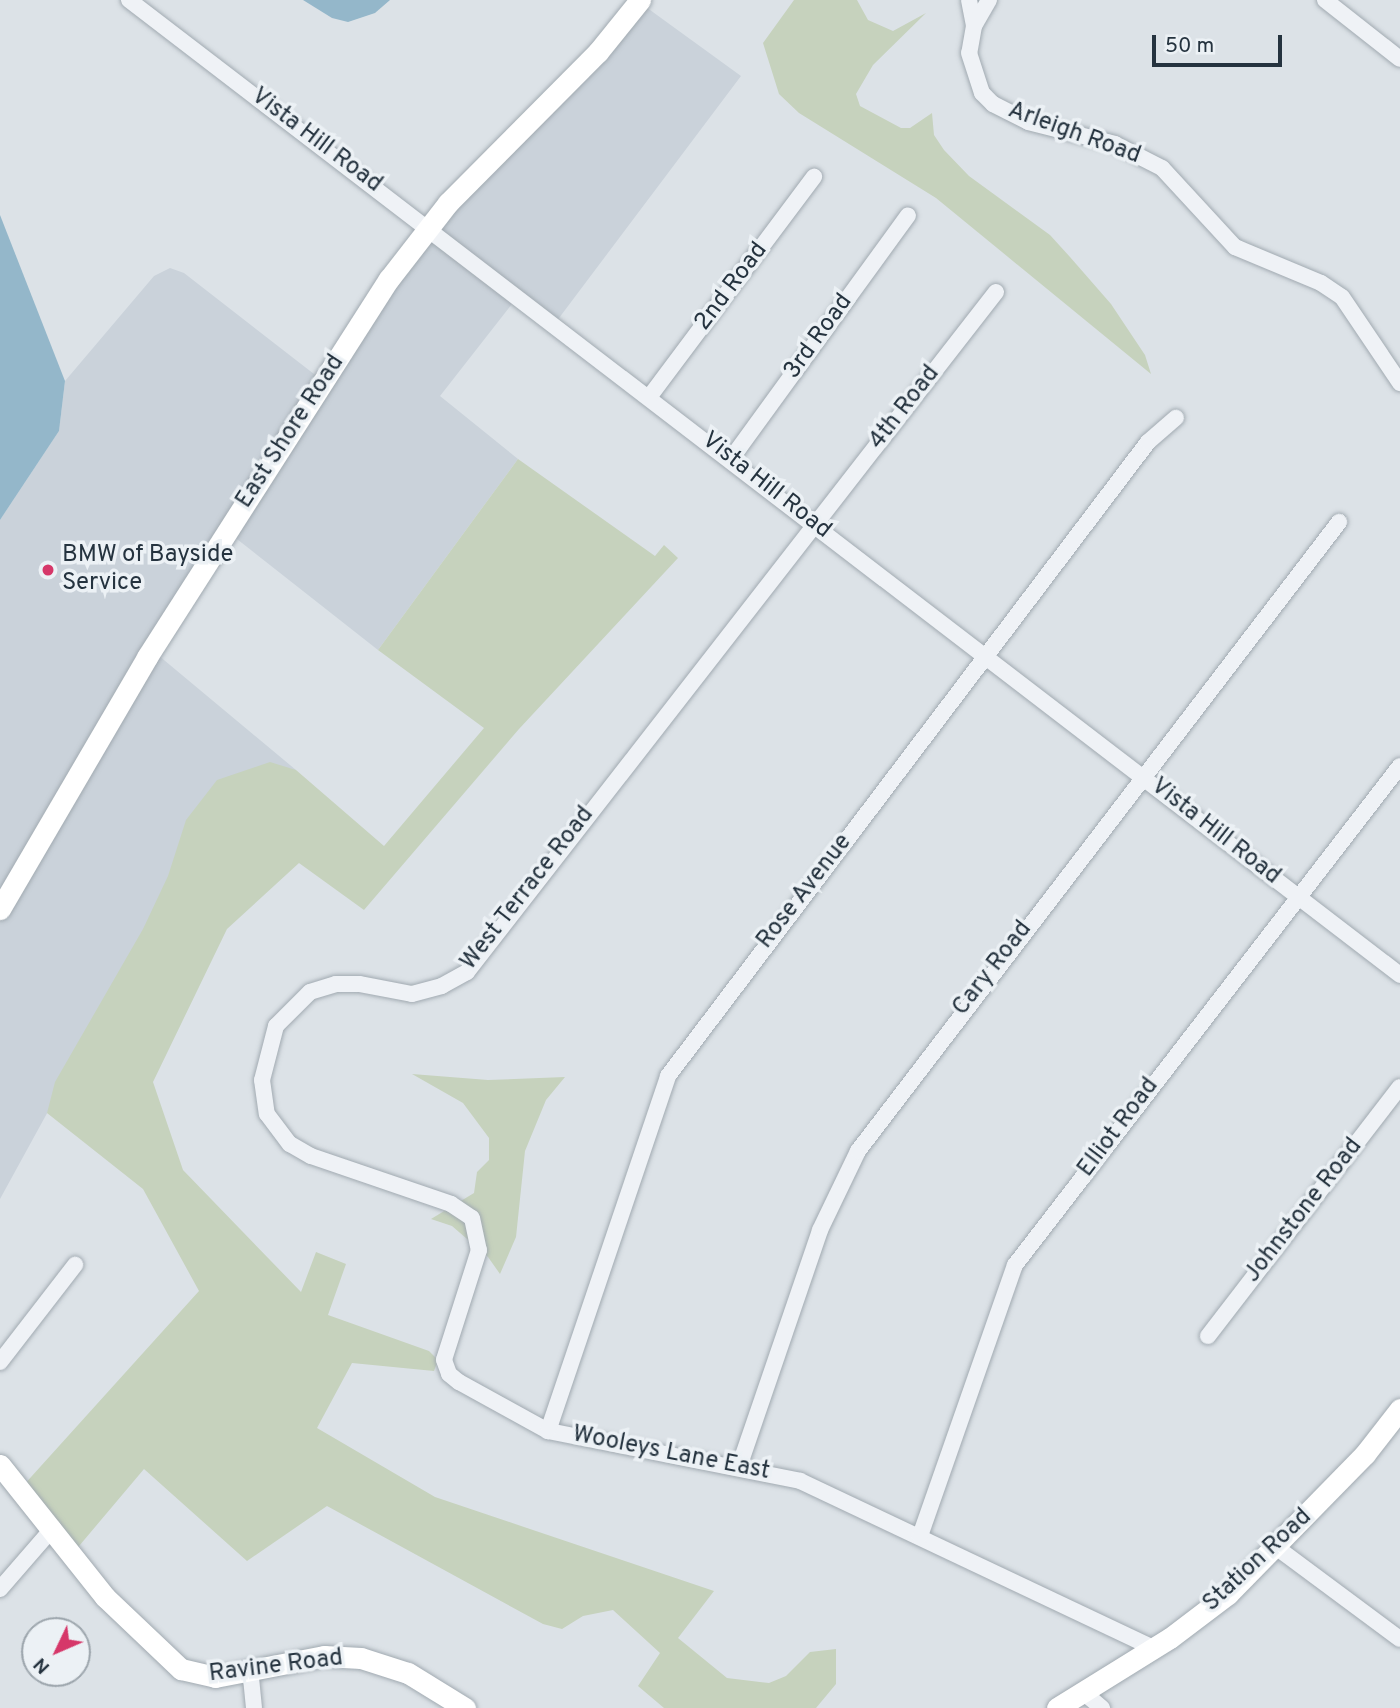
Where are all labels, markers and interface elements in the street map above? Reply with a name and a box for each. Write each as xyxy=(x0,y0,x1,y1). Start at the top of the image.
scale bar xyxy=(1155,21,1284,65)
text: 50 m xyxy=(1165,33,1214,60)
street label: Vista Hill Road xyxy=(245,82,387,200)
street label: Arleigh Road xyxy=(1004,97,1144,171)
street label: 2nd Road xyxy=(689,237,775,337)
street label: 3rd Road xyxy=(779,289,859,385)
street label: East Shore Road xyxy=(231,350,351,514)
street label: 4th Road xyxy=(863,360,947,456)
street label: Vista Hill Road xyxy=(695,426,837,546)
place label: BMW of Bayside Service xyxy=(62,542,234,598)
marker: BMW of Bayside Service xyxy=(40,562,56,578)
street label: Vista Hill Road xyxy=(1144,772,1286,892)
street label: West Terrace Road xyxy=(455,801,601,977)
street label: Rose Avenue xyxy=(751,829,859,955)
street label: Cary Road xyxy=(947,916,1039,1022)
street label: Elliot Road xyxy=(1072,1073,1166,1183)
street label: Johnstone Road xyxy=(1239,1133,1369,1289)
street label: Wooleys Lane East xyxy=(570,1421,772,1487)
street label: Station Road xyxy=(1198,1503,1318,1619)
north arrow xyxy=(21,1617,91,1687)
street label: Ravine Road xyxy=(207,1645,345,1689)
text: N xyxy=(29,1652,56,1678)

